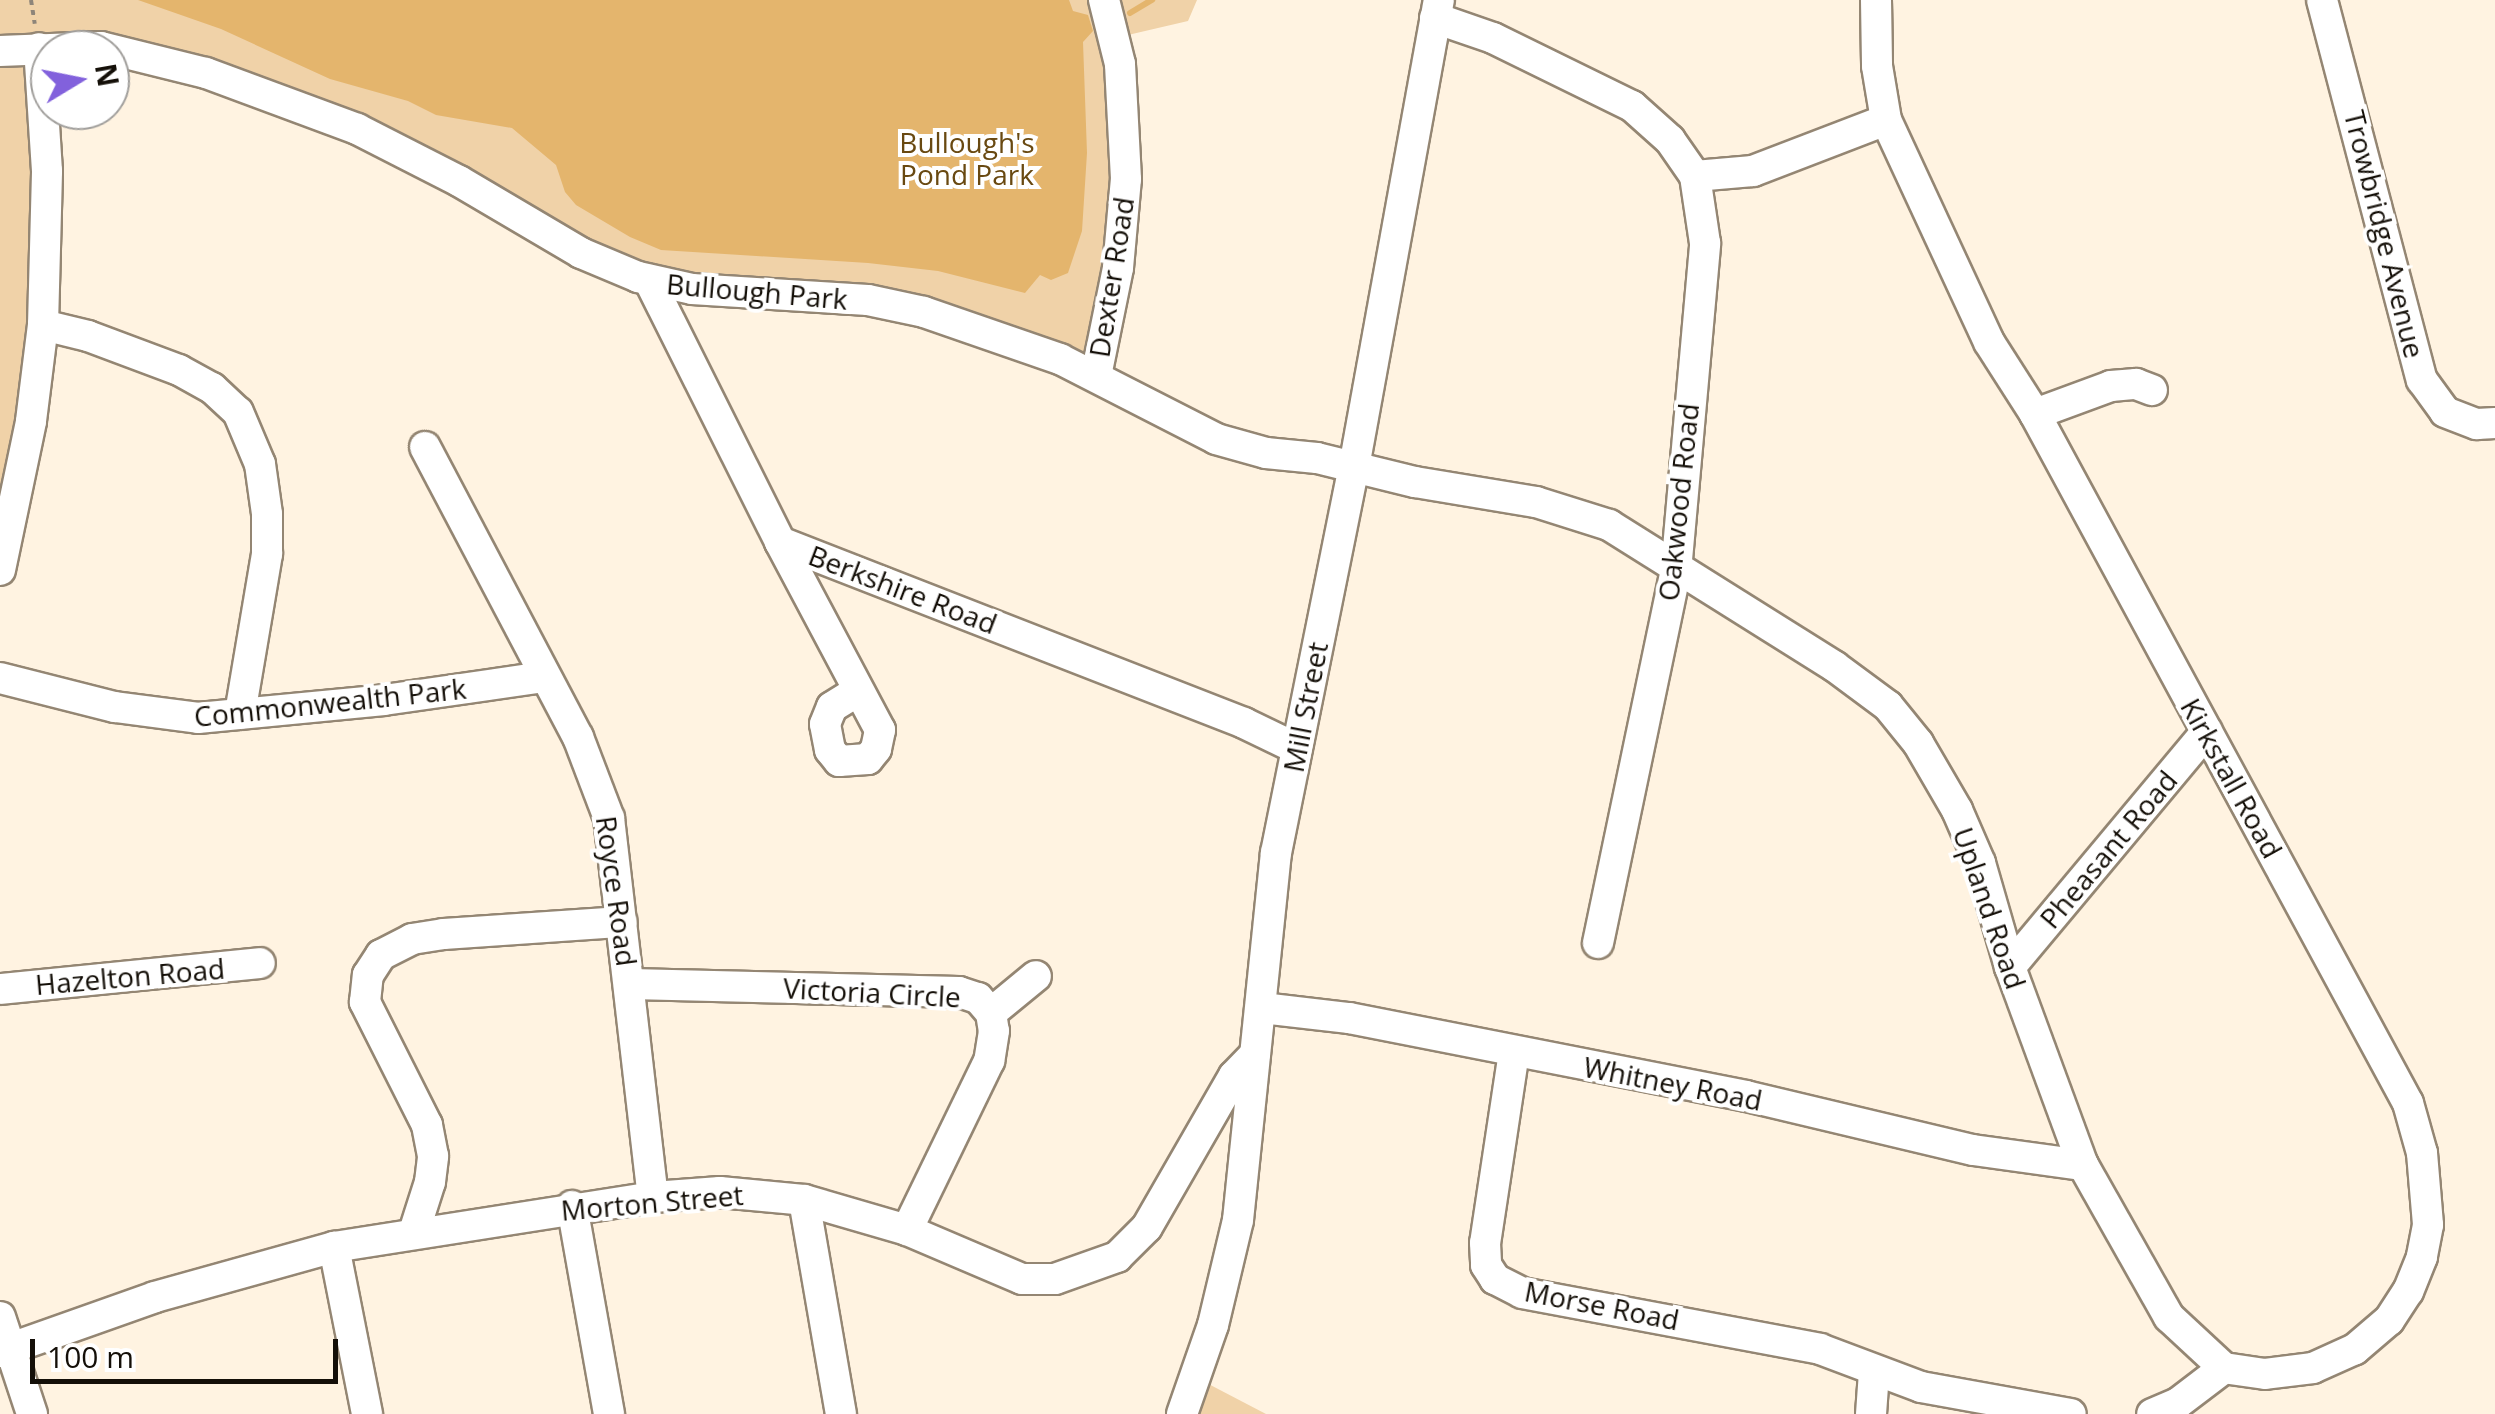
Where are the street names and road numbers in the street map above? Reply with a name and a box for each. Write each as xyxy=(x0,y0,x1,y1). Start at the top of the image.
street label: Trowbridge Avenue xyxy=(2338,107,2432,361)
street label: Dexter Road xyxy=(1082,194,1140,360)
street label: Bullough Park xyxy=(665,266,849,316)
street label: Oakwood Road xyxy=(1651,401,1705,603)
street label: Berkshire Road xyxy=(804,538,1002,640)
street label: Mill Street xyxy=(1276,639,1334,775)
street label: Commonwealth Park xyxy=(192,671,468,733)
street label: Kirkstall Road xyxy=(2174,692,2290,864)
street label: Pheasant Road xyxy=(2032,763,2184,935)
street label: Royce Road xyxy=(590,814,644,968)
street label: Upland Road xyxy=(1947,823,2033,993)
street label: Hazelton Road xyxy=(34,951,226,1001)
street label: Victoria Circle xyxy=(782,971,962,1013)
street label: Whitney Road xyxy=(1581,1049,1765,1117)
street label: Morton Street xyxy=(559,1177,745,1227)
street label: Morse Road xyxy=(1522,1274,1682,1336)

